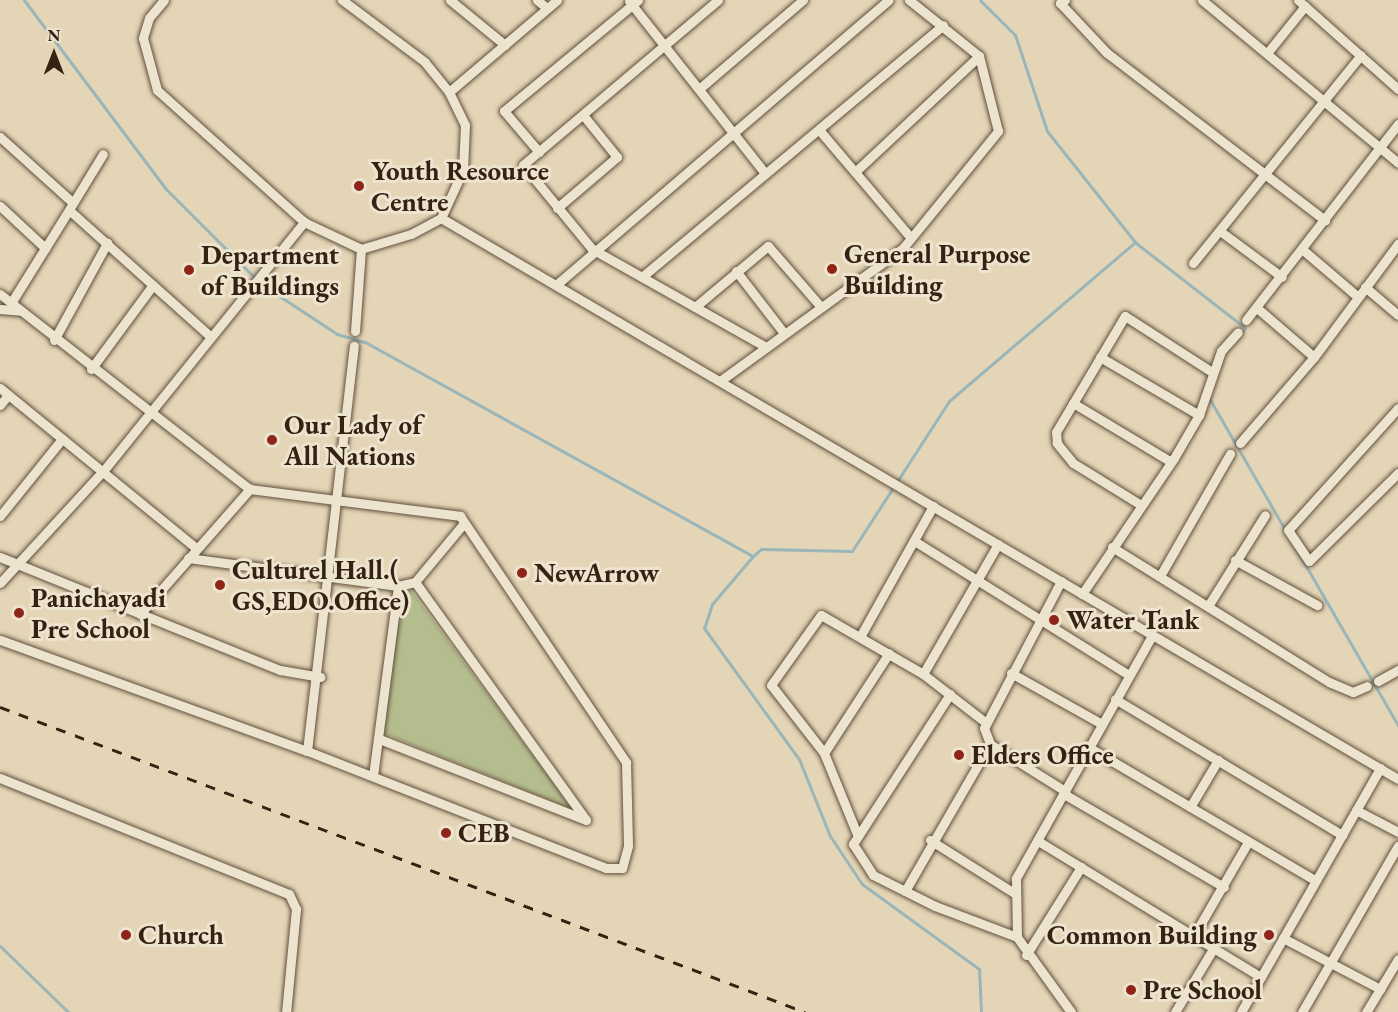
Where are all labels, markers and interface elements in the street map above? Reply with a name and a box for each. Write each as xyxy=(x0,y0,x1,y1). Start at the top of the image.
north arrow xyxy=(24,24,84,84)
text: N xyxy=(48,25,60,46)
place label: Youth Resource Centre xyxy=(371,154,549,217)
marker: Youth Resource Centre xyxy=(352,179,366,193)
place label: General Purpose Building xyxy=(844,237,1030,300)
place label: Department of Buildings xyxy=(201,238,339,301)
marker: General Purpose Building xyxy=(825,262,839,276)
marker: Department of Buildings xyxy=(182,263,196,277)
place label: Our Lady of All Nations xyxy=(284,408,422,471)
marker: Our Lady of All Nations xyxy=(265,433,279,447)
place label: Culturel Hall.( GS,EDO.Office) xyxy=(232,553,409,616)
place label: NewArrow xyxy=(534,557,659,589)
marker: NewArrow xyxy=(515,566,529,580)
marker: Culturel Hall.( GS,EDO.Office) xyxy=(213,578,227,592)
place label: Panichayadi Pre School xyxy=(31,581,166,644)
place label: Water Tank xyxy=(1066,604,1199,636)
marker: Panichayadi Pre School xyxy=(12,606,26,620)
marker: Water Tank xyxy=(1047,613,1061,627)
place label: Elders Office xyxy=(971,739,1114,771)
marker: Elders Office xyxy=(952,748,966,762)
place label: CEB xyxy=(458,817,510,849)
marker: CEB xyxy=(439,826,453,840)
place label: Church xyxy=(138,919,224,951)
place label: Common Building xyxy=(1047,919,1257,951)
marker: Church xyxy=(119,928,133,942)
marker: Common Building xyxy=(1262,928,1276,942)
place label: Pre School xyxy=(1143,974,1262,1006)
marker: Pre School xyxy=(1124,983,1138,997)

